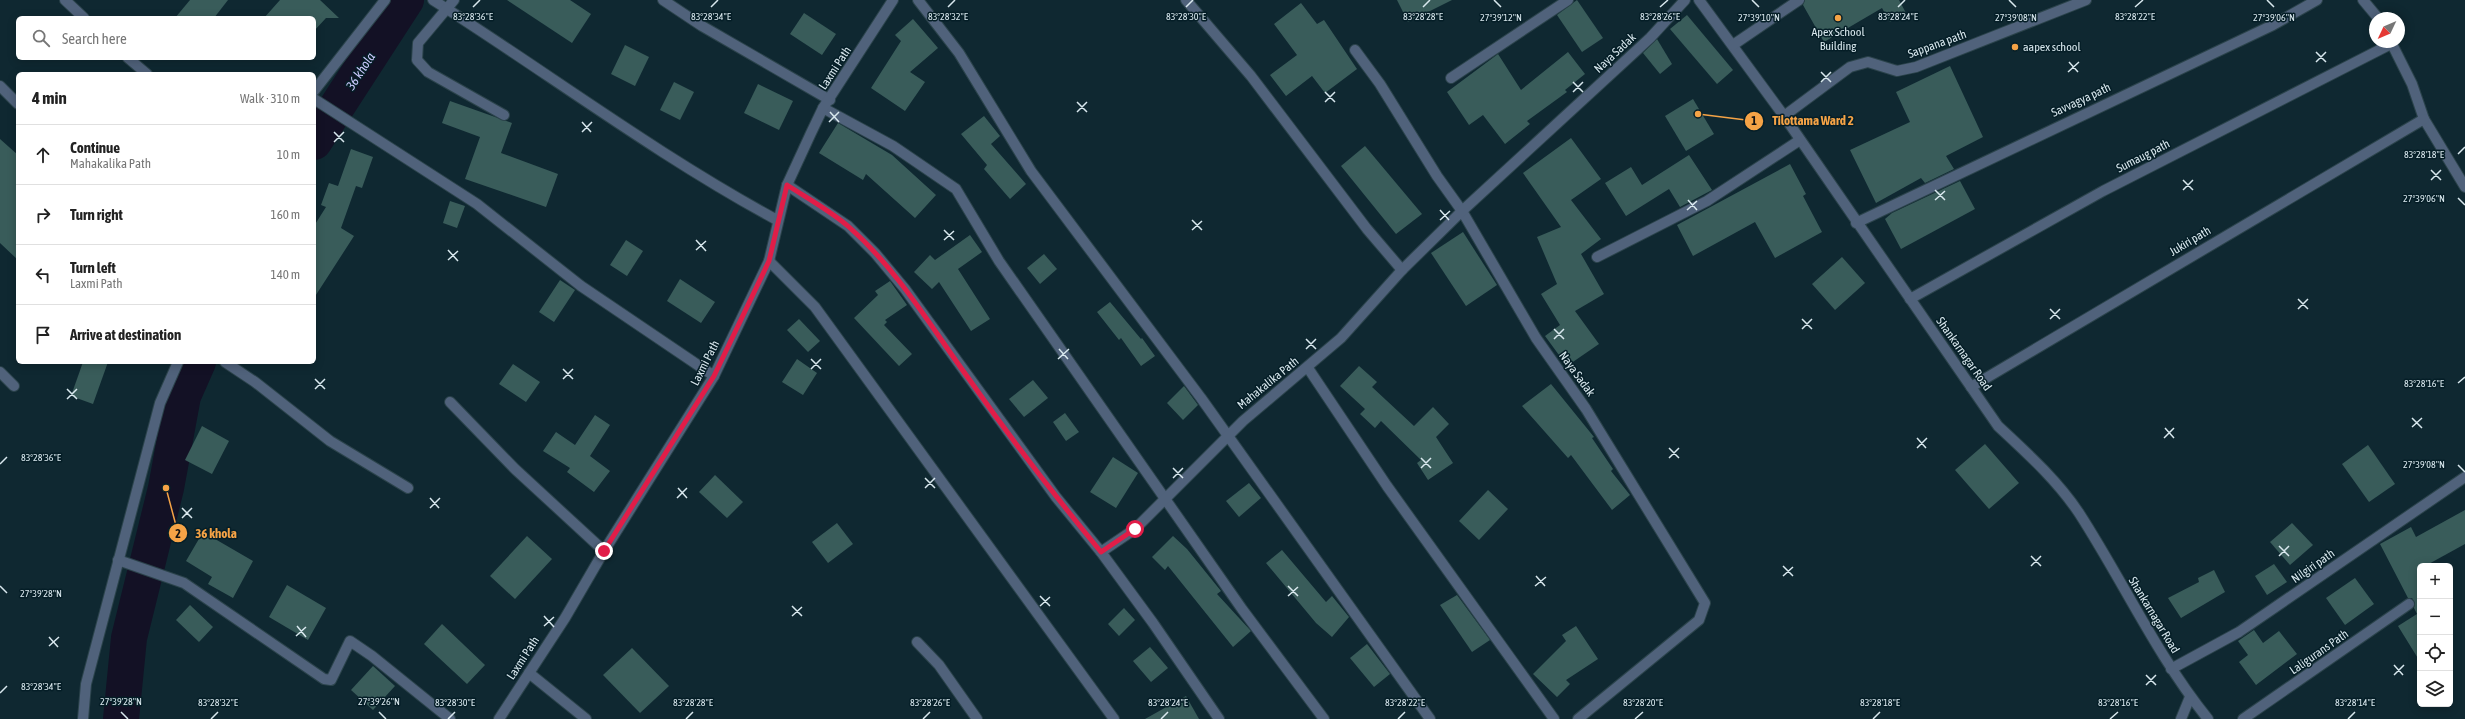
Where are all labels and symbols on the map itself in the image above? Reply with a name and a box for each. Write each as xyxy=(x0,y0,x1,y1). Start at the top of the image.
text: 83°28'36"E xyxy=(453,11,494,22)
text: 83°28'34"E xyxy=(691,11,732,22)
text: 83°28'32"E xyxy=(928,11,969,22)
text: 83°28'30"E xyxy=(1166,11,1207,22)
text: 83°28'28"E xyxy=(1403,11,1444,22)
text: 83°28'26"E xyxy=(1640,11,1681,22)
text: 83°28'24"E xyxy=(1878,11,1919,22)
text: 83°28'22"E xyxy=(2115,11,2156,22)
text: 27°39'12"N xyxy=(1480,12,1522,23)
text: 27°39'10"N xyxy=(1738,12,1780,23)
text: 27°39'08"N xyxy=(1995,12,2037,23)
text: 27°39'06"N xyxy=(2253,12,2295,23)
north arrow xyxy=(2369,12,2405,48)
marker: Apex School Building xyxy=(1833,13,1843,23)
place label: Apex School Building xyxy=(1811,25,1865,53)
street label: Sappana path xyxy=(1906,27,1968,61)
street label: Naya Sadak xyxy=(1591,30,1639,76)
place label: aapex school xyxy=(2023,40,2081,54)
marker: aapex school xyxy=(2010,42,2020,52)
street label: Laxmi Path xyxy=(816,44,854,92)
water label: 36 khola xyxy=(342,50,378,94)
street label: Savvagya path xyxy=(2049,80,2113,120)
callout: Tilottama Ward 2 xyxy=(1744,108,1862,133)
text: Tilottama Ward 2 xyxy=(1772,113,1854,128)
text: 1 xyxy=(1751,114,1757,128)
street label: Sumaug path xyxy=(2114,137,2172,175)
text: 83°28'18"E xyxy=(2404,149,2445,160)
text: 27°39'06"N xyxy=(2403,193,2445,204)
street label: Jukiri path xyxy=(2167,223,2213,259)
street label: Shankarnagar Road xyxy=(1933,314,1995,394)
street label: Laxmi Path xyxy=(688,338,722,388)
street label: Naya Sadak xyxy=(1556,349,1598,400)
street label: Mahakalika Path xyxy=(1235,354,1301,412)
text: 83°28'16"E xyxy=(2404,378,2445,389)
text: 83°28'36"E xyxy=(21,452,62,463)
text: 27°39'08"N xyxy=(2403,459,2445,470)
route start xyxy=(1126,520,1144,538)
callout: 36 khola xyxy=(168,521,245,546)
text: 36 khola xyxy=(195,526,237,541)
text: 2 xyxy=(175,527,181,541)
route end xyxy=(595,542,613,560)
street label: Nilgiri path xyxy=(2289,546,2337,586)
street label: Shankarnagar Road xyxy=(2126,574,2182,656)
text: 27°39'28"N xyxy=(20,588,62,599)
street label: Laligurans Path xyxy=(2287,627,2351,677)
street label: Laxmi Path xyxy=(504,634,542,682)
text: 83°28'34"E xyxy=(21,681,62,692)
text: 27°39'28"N xyxy=(100,696,142,707)
text: 27°39'26"N xyxy=(358,696,400,707)
text: 83°28'32"E xyxy=(198,697,239,708)
text: 83°28'30"E xyxy=(435,697,476,708)
text: 83°28'28"E xyxy=(673,697,714,708)
text: 83°28'26"E xyxy=(910,697,951,708)
text: 83°28'24"E xyxy=(1148,697,1189,708)
text: 83°28'22"E xyxy=(1385,697,1426,708)
text: 83°28'20"E xyxy=(1623,697,1664,708)
text: 83°28'18"E xyxy=(1860,697,1901,708)
text: 83°28'16"E xyxy=(2098,697,2139,708)
text: 83°28'14"E xyxy=(2335,697,2376,708)

